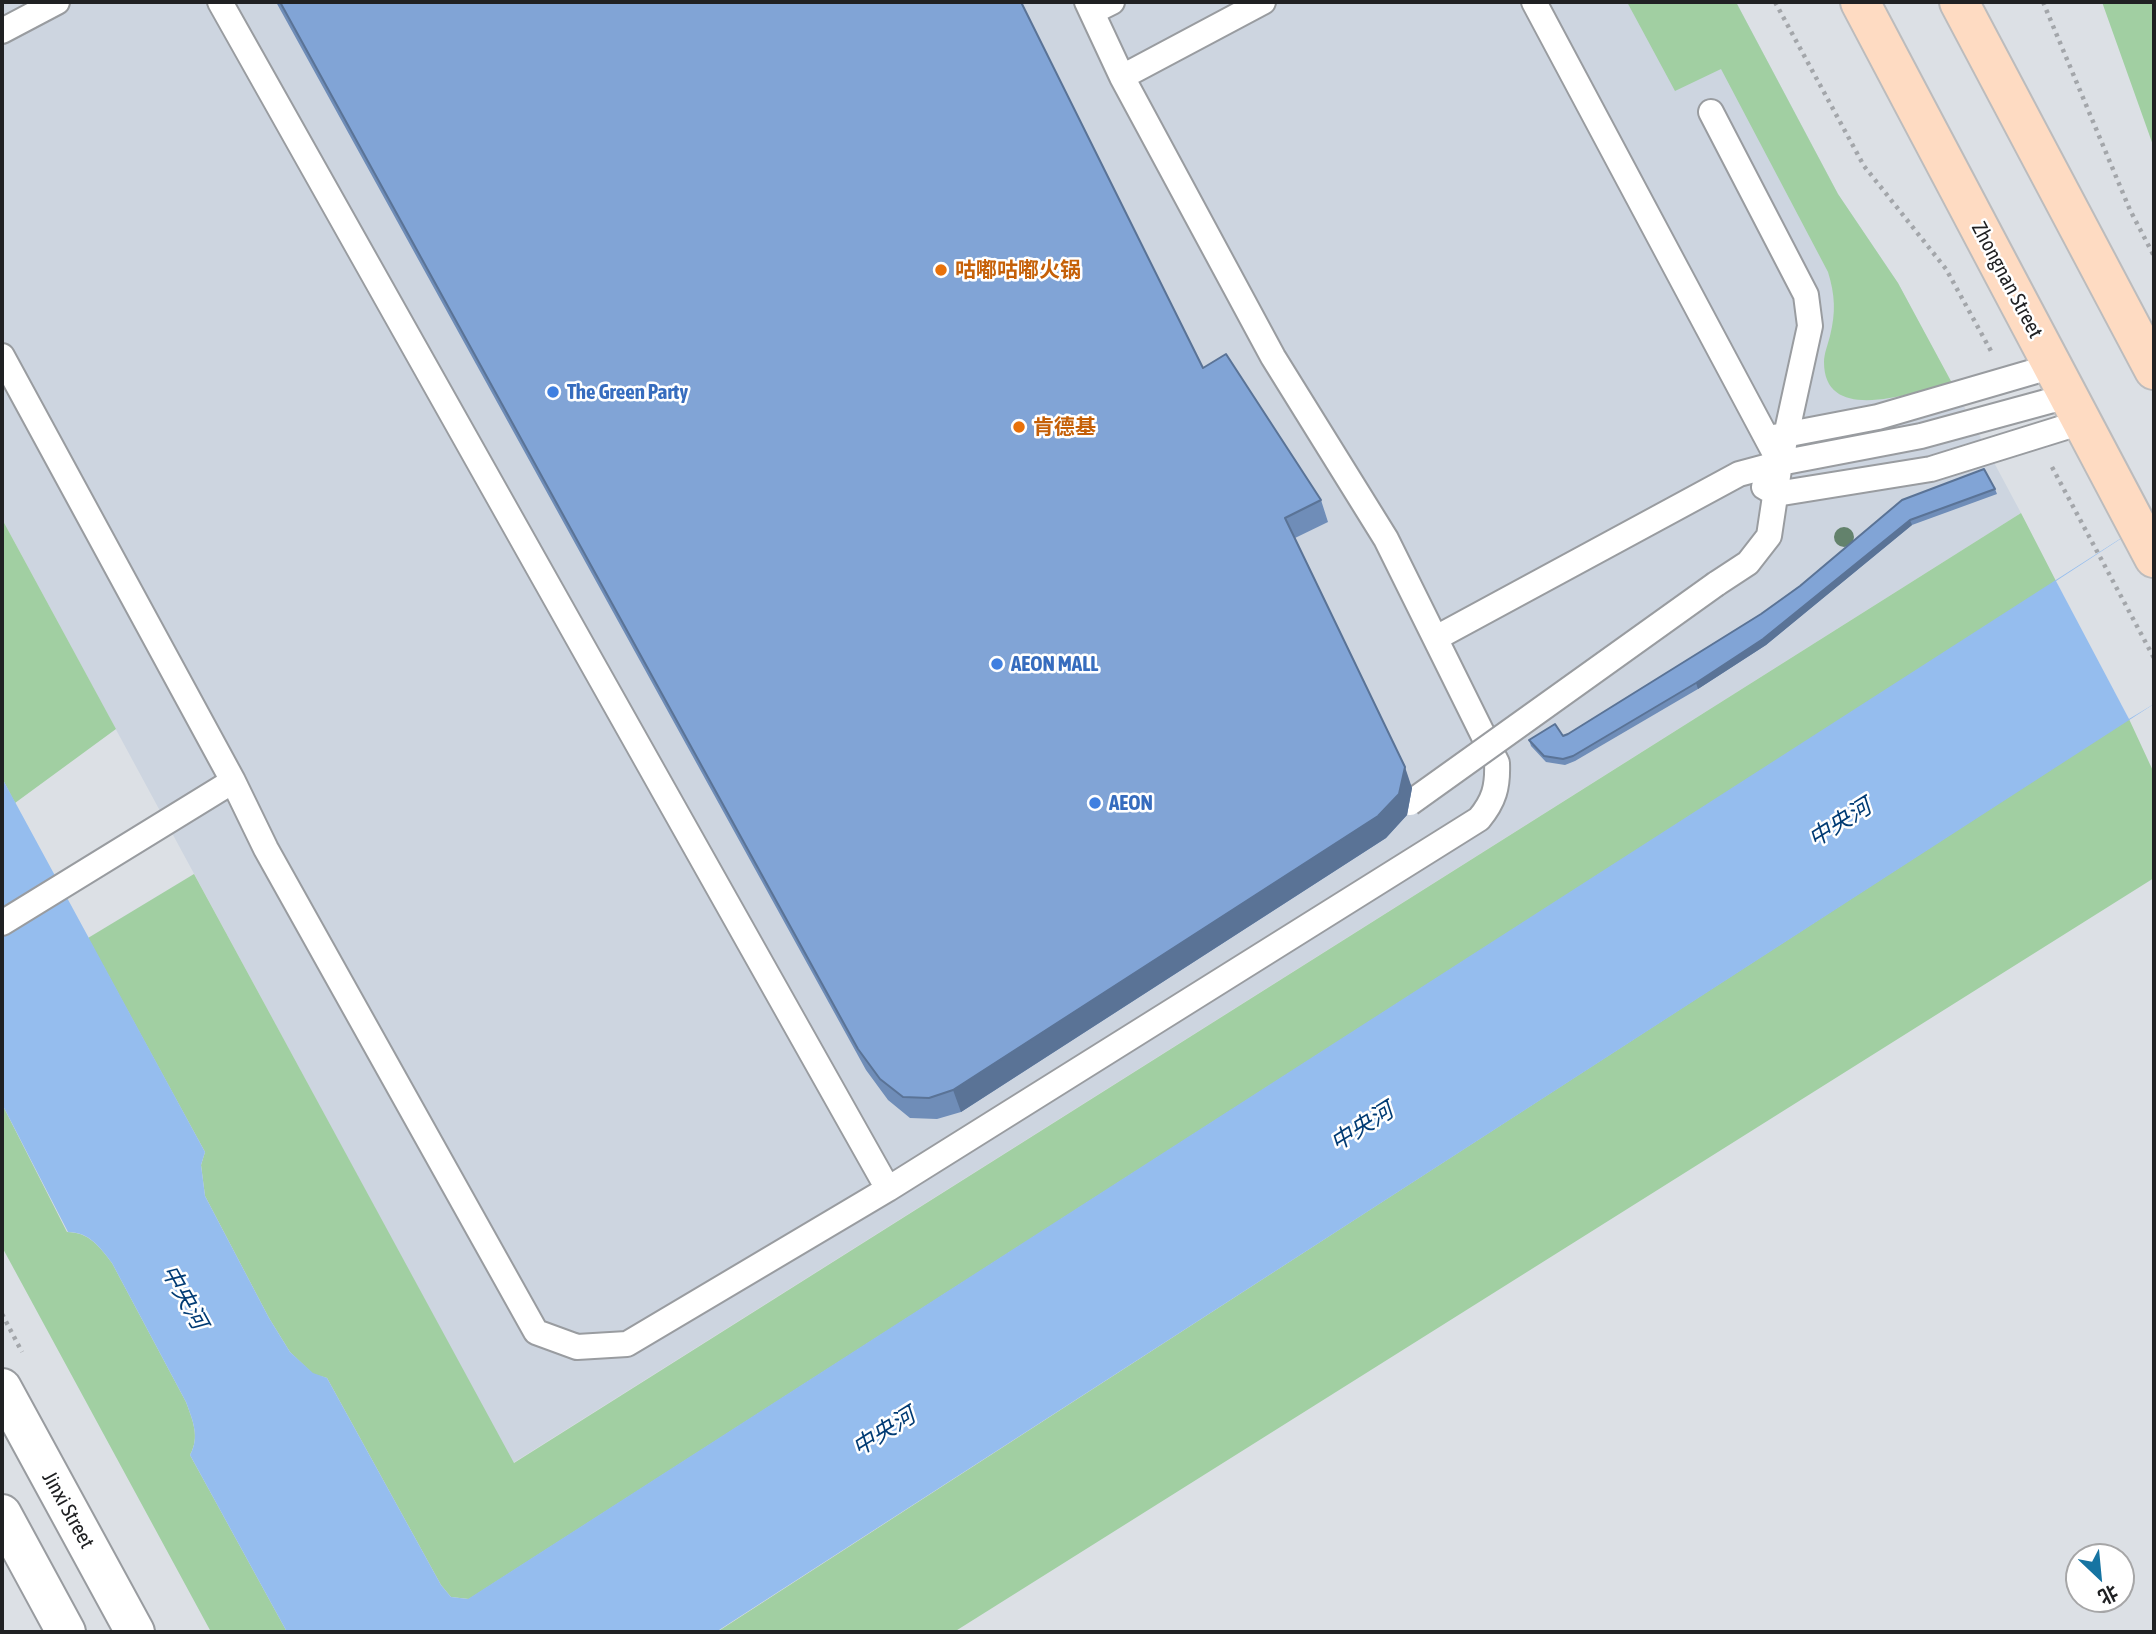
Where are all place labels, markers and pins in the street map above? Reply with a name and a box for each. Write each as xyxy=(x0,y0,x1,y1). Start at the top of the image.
place label: 咕嘟咕嘟火锅 xyxy=(955,257,1081,283)
marker: 咕嘟咕嘟火锅 xyxy=(933,262,949,278)
place label: The Green Party xyxy=(567,379,688,405)
marker: The Green Party xyxy=(545,384,561,400)
place label: 肯德基 xyxy=(1033,414,1096,440)
marker: 肯德基 xyxy=(1011,419,1027,435)
place label: AEON MALL xyxy=(1011,651,1098,677)
marker: AEON MALL xyxy=(989,656,1005,672)
place label: AEON xyxy=(1109,790,1153,816)
marker: AEON xyxy=(1087,795,1103,811)

